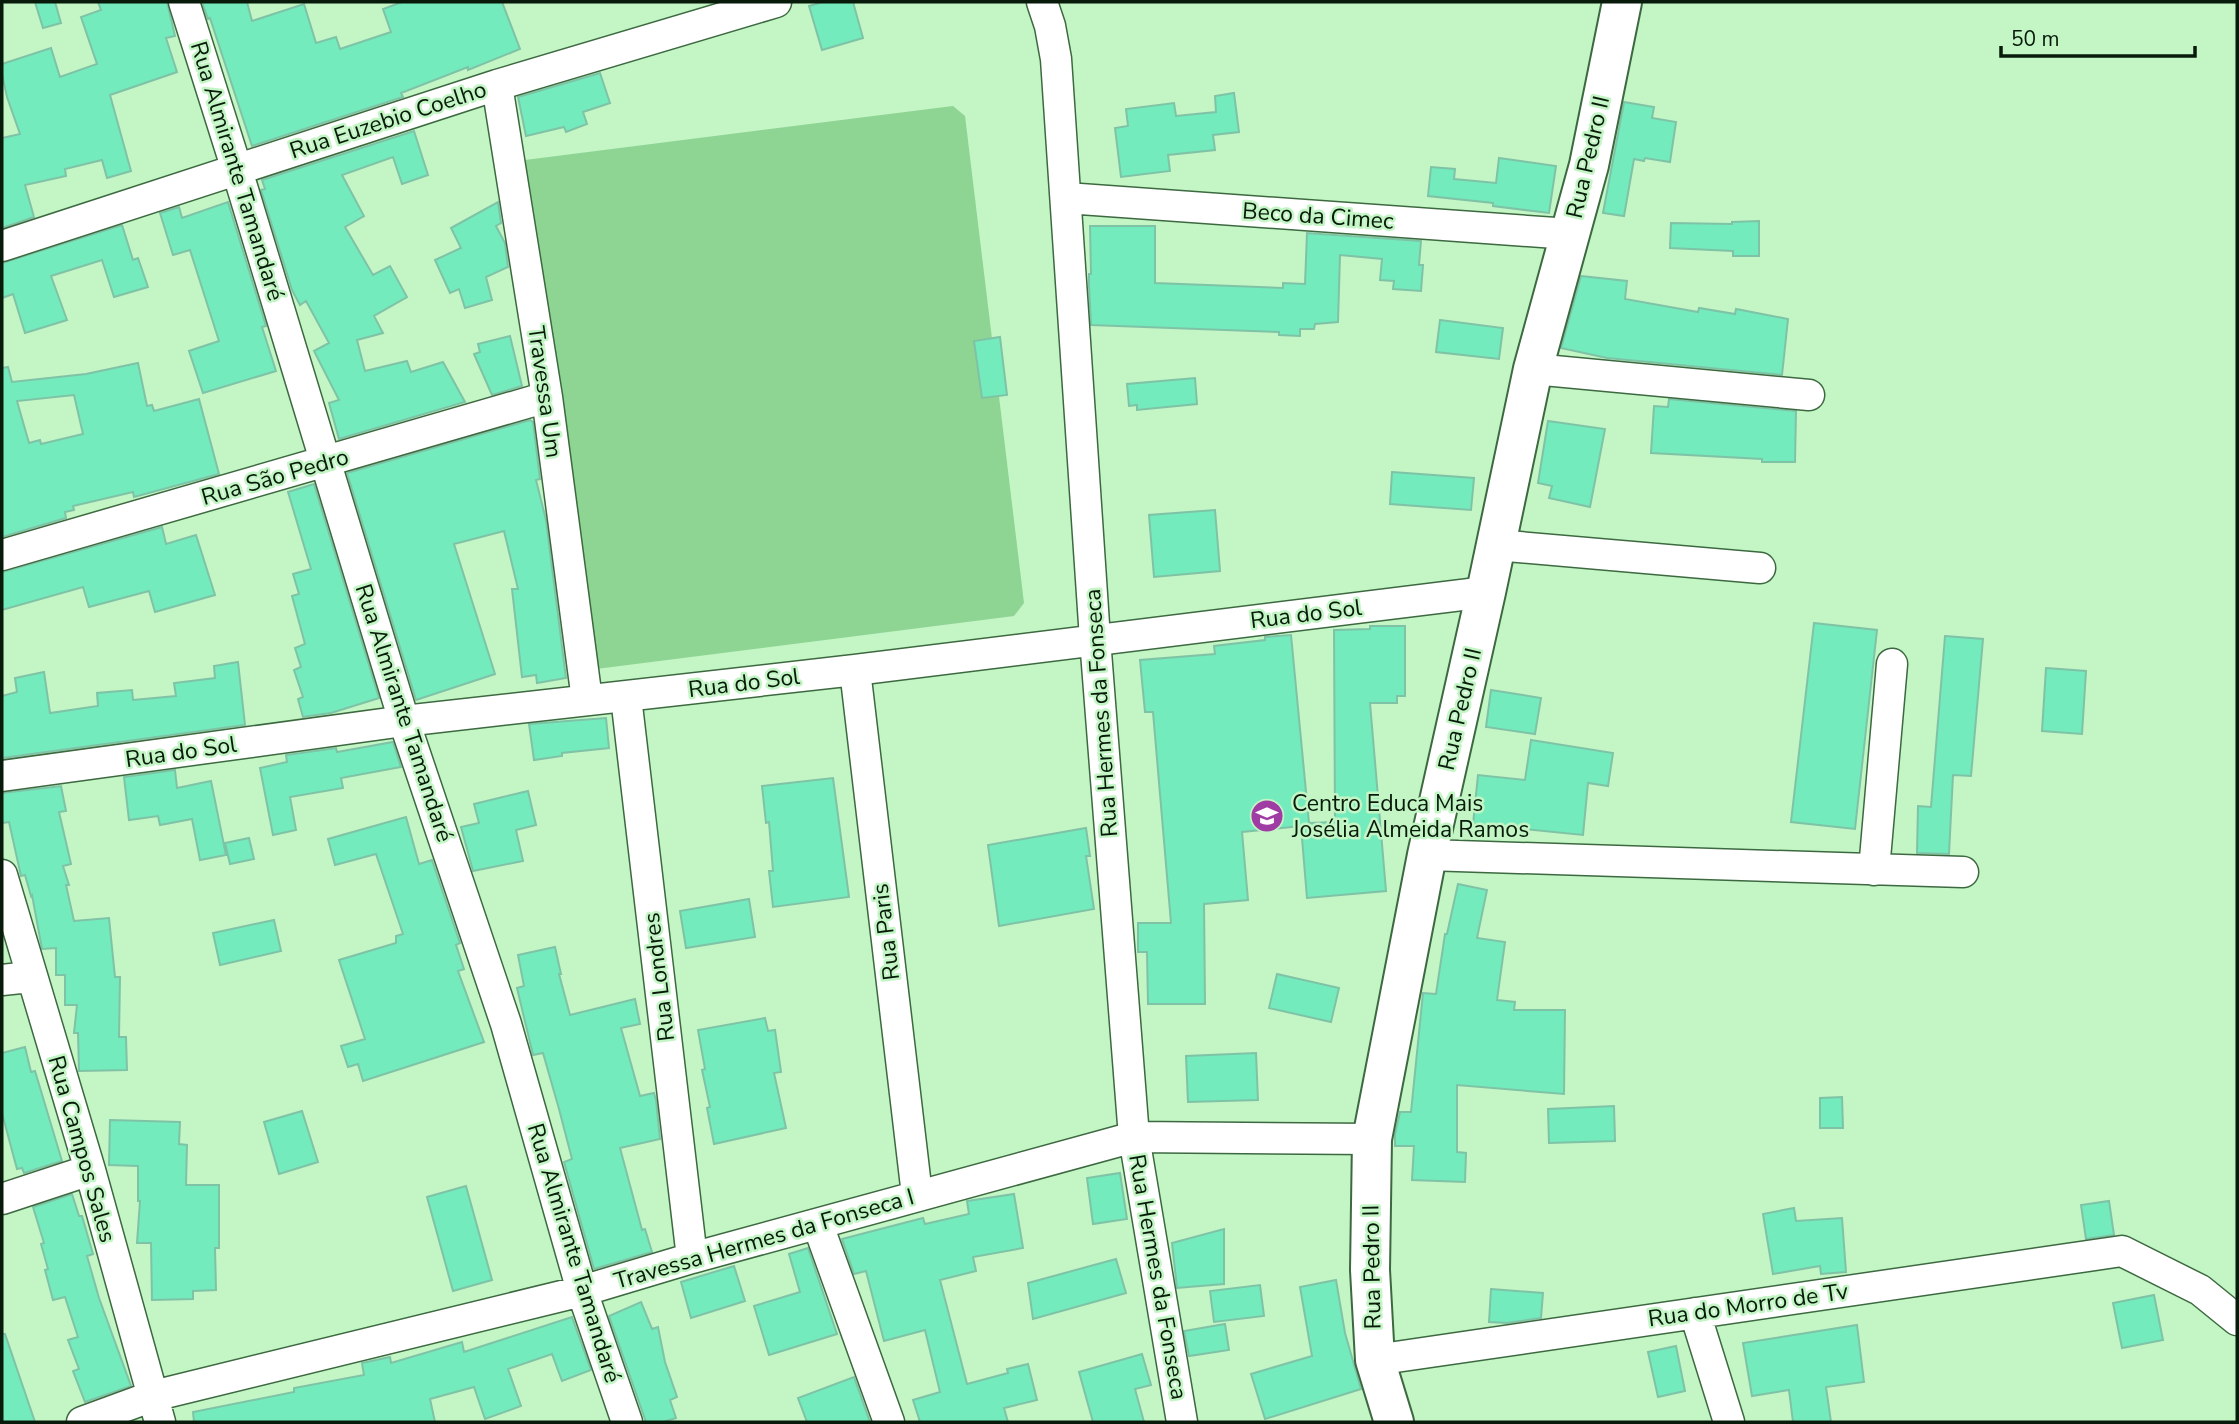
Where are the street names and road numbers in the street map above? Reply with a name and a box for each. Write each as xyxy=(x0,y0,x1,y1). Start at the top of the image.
street label: Rua Almirante Tamandaré xyxy=(183,38,291,304)
street label: Rua Euzebio Coelho xyxy=(286,74,490,166)
street label: Rua Pedro II xyxy=(1559,93,1617,221)
street label: Beco da Cimec xyxy=(1241,195,1395,237)
street label: Travessa Um xyxy=(520,324,570,460)
street label: Rua São Pedro xyxy=(198,441,352,513)
street label: Rua Almirante Tamandaré xyxy=(348,580,460,846)
street label: Rua Hermes da Fonseca xyxy=(1077,588,1125,838)
street label: Rua do Sol xyxy=(1248,592,1364,636)
street label: Rua Pedro II xyxy=(1431,645,1489,773)
street label: Rua do Sol xyxy=(686,661,802,705)
street label: Rua do Sol xyxy=(123,729,239,775)
street label: Rua Paris xyxy=(865,882,907,982)
street label: Rua Londres xyxy=(636,911,682,1043)
street label: Rua Campos Sales xyxy=(41,1052,123,1246)
street label: Rua Almirante Tamandaré xyxy=(520,1120,628,1386)
street label: Rua Hermes da Fonseca xyxy=(1121,1152,1195,1402)
street label: Travessa Hermes da Fonseca I xyxy=(610,1181,918,1297)
street label: Rua Pedro II xyxy=(1355,1204,1389,1330)
street label: Rua do Morro de Tv xyxy=(1646,1276,1850,1334)

